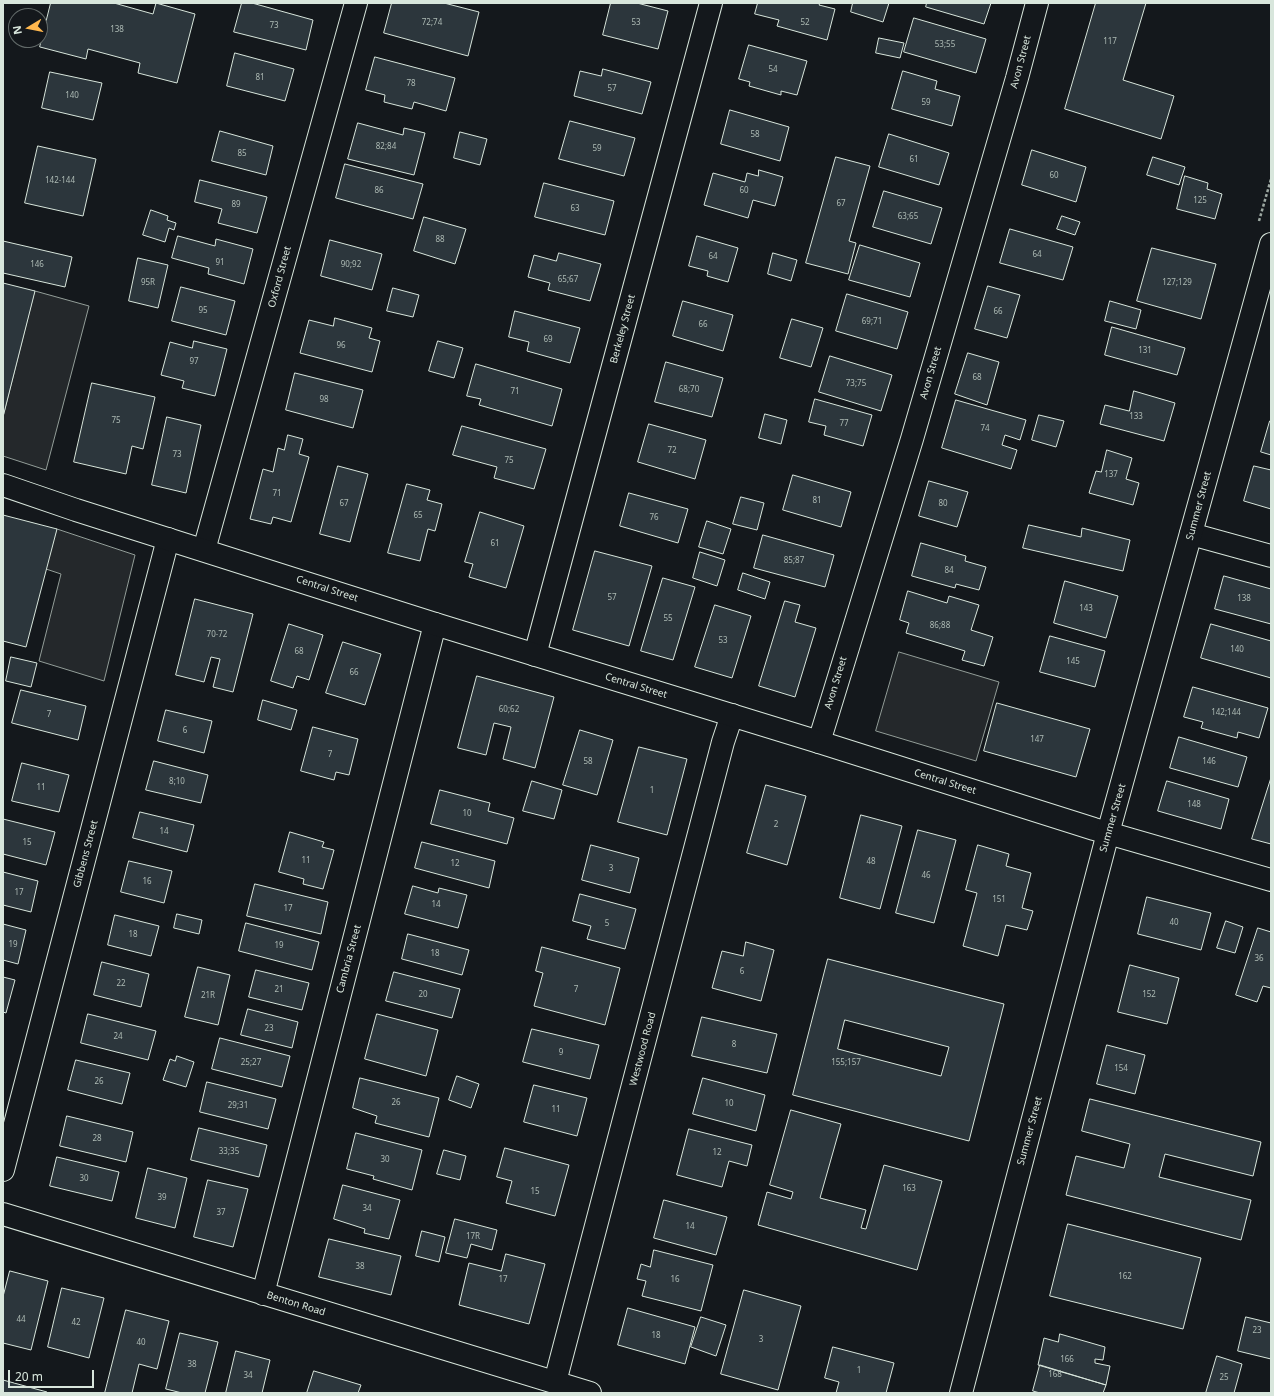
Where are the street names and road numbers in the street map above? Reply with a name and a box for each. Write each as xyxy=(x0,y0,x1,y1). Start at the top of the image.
street label: Avon Street xyxy=(1008,34,1034,90)
street label: Oxford Street xyxy=(266,245,294,309)
street label: Berkeley Street xyxy=(608,293,638,365)
street label: Avon Street xyxy=(918,345,944,401)
street label: Summer Street xyxy=(1184,470,1214,542)
street label: Central Street xyxy=(295,573,359,605)
street label: Avon Street xyxy=(822,655,850,711)
street label: Central Street xyxy=(603,671,669,701)
street label: Central Street xyxy=(912,767,978,797)
street label: Summer Street xyxy=(1097,782,1129,854)
street label: Gibbens Street xyxy=(71,819,101,889)
street label: Cambria Street xyxy=(334,924,364,994)
street label: Westwood Road xyxy=(627,1011,659,1087)
street label: Summer Street xyxy=(1015,1095,1045,1167)
street label: Benton Road xyxy=(265,1289,327,1319)

